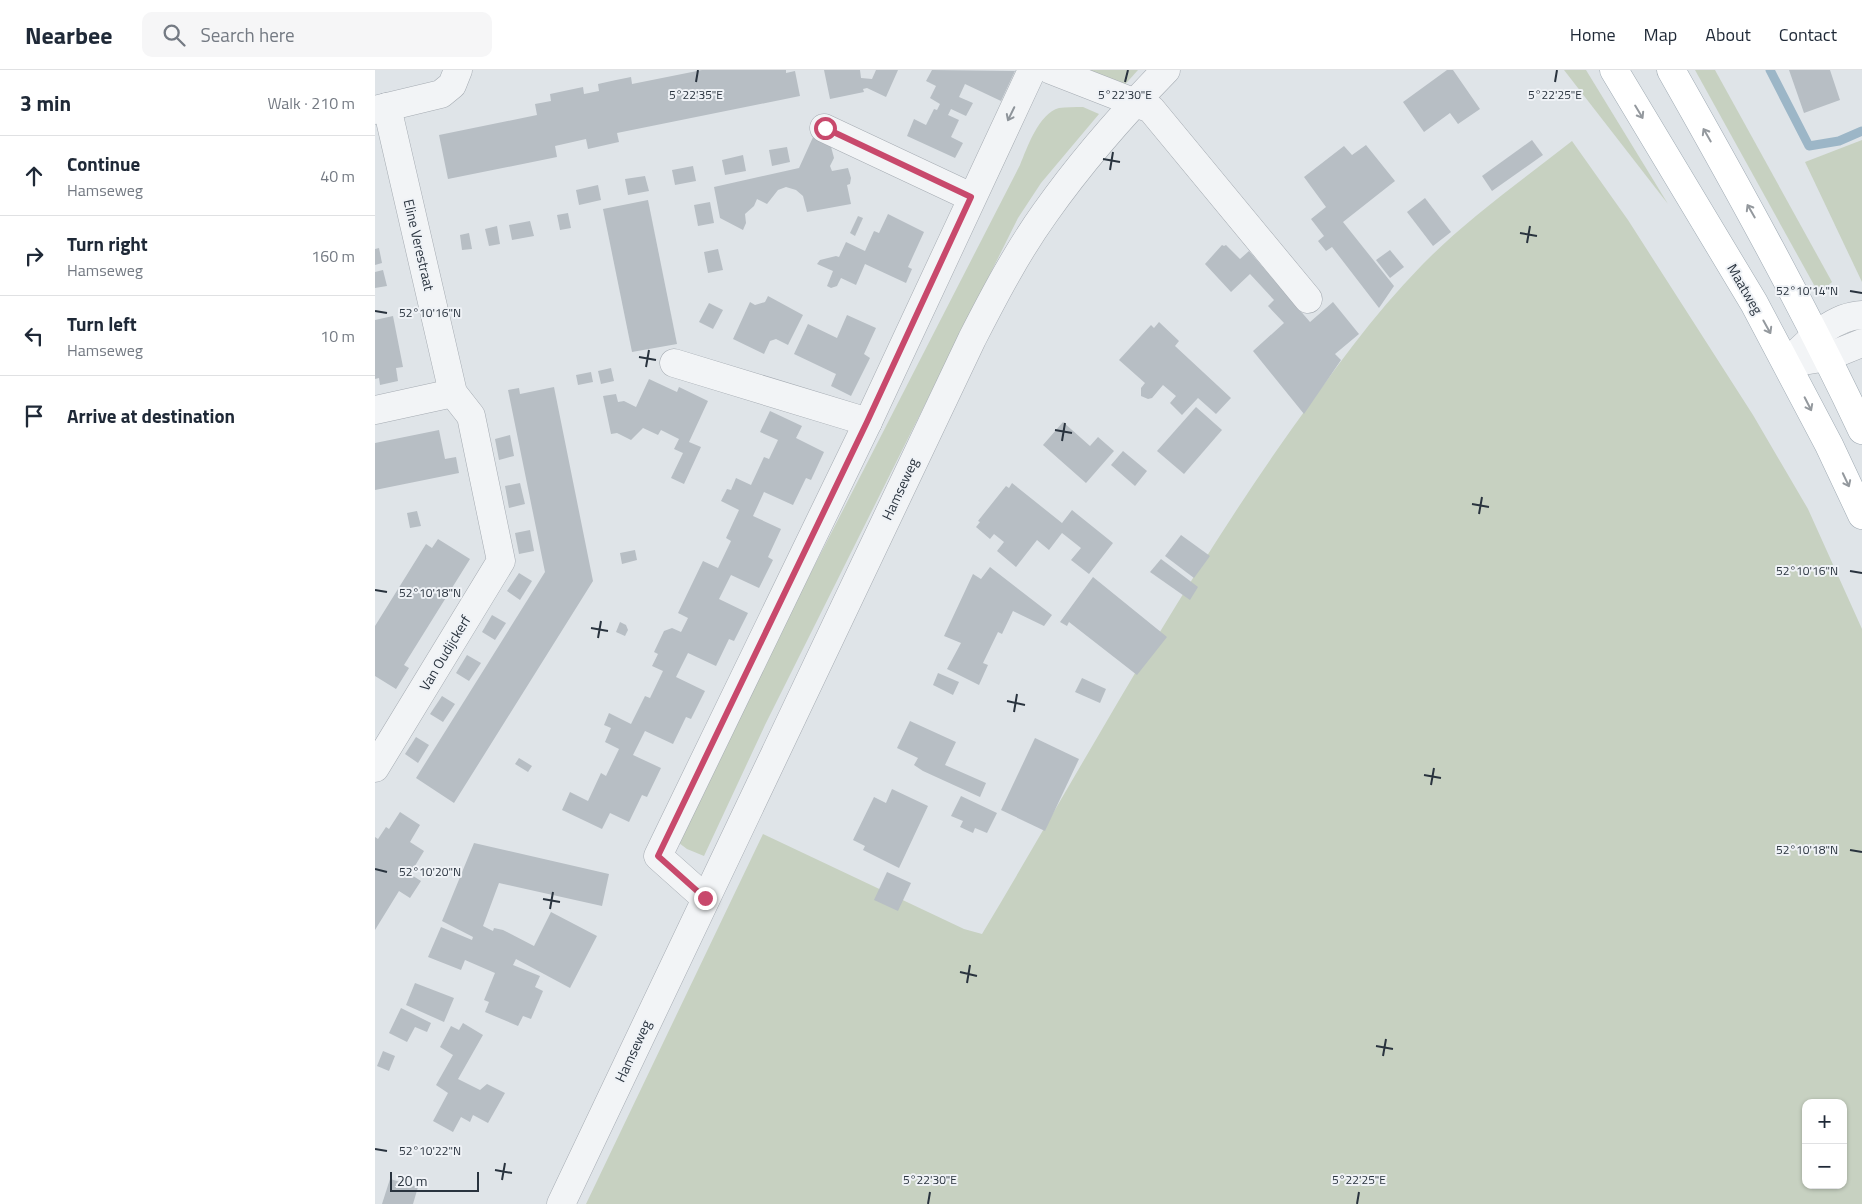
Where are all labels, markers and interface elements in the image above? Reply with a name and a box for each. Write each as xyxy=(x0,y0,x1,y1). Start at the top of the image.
search box xyxy=(142,12,492,57)
text: Nearbee xyxy=(25,17,112,53)
text: Search here xyxy=(200,20,295,49)
icon: search xyxy=(160,21,188,49)
text: Home xyxy=(1570,21,1616,48)
text: Map xyxy=(1644,21,1677,48)
text: About xyxy=(1705,21,1751,48)
text: Contact xyxy=(1779,21,1837,48)
text: 5°22'35"E xyxy=(669,85,723,104)
text: 5°22'30"E xyxy=(1098,85,1152,104)
text: 5°22'25"E xyxy=(1528,85,1582,104)
text: 3 min xyxy=(20,87,71,119)
text: Walk · 210 m xyxy=(267,91,355,115)
one-way arrow xyxy=(1635,104,1645,118)
one-way arrow xyxy=(1006,106,1015,121)
route start xyxy=(814,117,837,140)
one-way arrow xyxy=(1702,128,1712,142)
text: Continue xyxy=(67,149,140,178)
icon: ahead xyxy=(20,162,48,190)
text: 40 m xyxy=(320,164,355,188)
text: Hamseweg xyxy=(67,178,143,202)
street label: Eline Verestraat xyxy=(399,197,440,293)
one-way arrow xyxy=(1746,204,1756,219)
text: Turn right xyxy=(67,229,148,258)
icon: right xyxy=(20,242,48,270)
text: 160 m xyxy=(311,244,355,268)
text: Hamseweg xyxy=(67,258,143,282)
street label: Maatweg xyxy=(1722,259,1768,318)
text: 52°10'14"N xyxy=(1776,281,1838,300)
text: 52°10'16"N xyxy=(399,303,461,322)
text: Turn left xyxy=(67,309,137,338)
one-way arrow xyxy=(1762,319,1772,334)
icon: left xyxy=(20,322,48,350)
text: 10 m xyxy=(320,324,355,348)
text: Hamseweg xyxy=(67,338,143,362)
one-way arrow xyxy=(1804,396,1813,411)
text: Arrive at destination xyxy=(67,401,235,430)
icon: arrive xyxy=(20,402,48,430)
street label: Hamseweg xyxy=(876,454,923,523)
one-way arrow xyxy=(1841,472,1851,487)
text: 52°10'16"N xyxy=(1776,561,1838,580)
text: 52°10'18"N xyxy=(399,583,461,602)
street label: Van Oudijckerf xyxy=(414,611,476,694)
text: 52°10'18"N xyxy=(1776,840,1838,859)
text: 52°10'20"N xyxy=(399,862,461,881)
route end xyxy=(694,887,717,910)
street label: Hamseweg xyxy=(609,1016,656,1085)
map controls xyxy=(1802,1099,1847,1189)
button: + xyxy=(1802,1099,1847,1144)
text: 52°10'22"N xyxy=(399,1141,461,1160)
button: − xyxy=(1802,1144,1847,1189)
scale bar xyxy=(390,1169,479,1192)
text: 20 m xyxy=(397,1170,427,1191)
text: 5°22'30"E xyxy=(903,1170,957,1189)
text: 5°22'25"E xyxy=(1332,1170,1386,1189)

